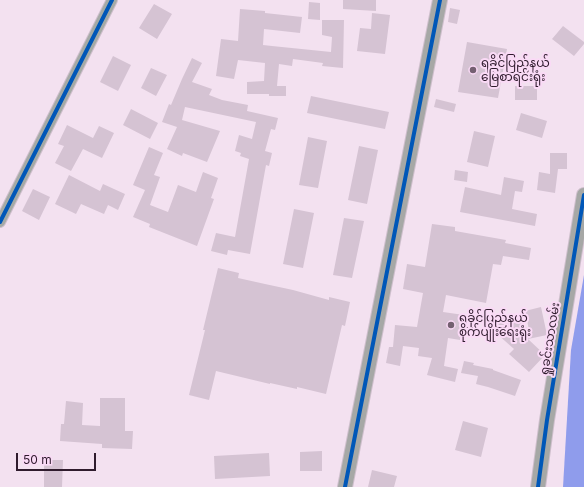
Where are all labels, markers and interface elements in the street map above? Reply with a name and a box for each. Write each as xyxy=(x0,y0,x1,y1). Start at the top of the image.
place label: ရခိုင်ပြည်နယ် မြေစာရင်းရုံး xyxy=(481,56,550,84)
marker: ရခိုင်ပြည်နယ် မြေစာရင်းရုံး xyxy=(468,65,478,75)
street label: ရှုခင်းသာလမ်း xyxy=(537,301,563,377)
place label: ရခိုင်ပြည်နယ် စိုက်ပျိုးရေးရုံး xyxy=(459,311,531,339)
marker: ရခိုင်ပြည်နယ် စိုက်ပျိုးရေးရုံး xyxy=(446,320,456,330)
scale bar xyxy=(18,445,98,471)
text: 50 m xyxy=(23,452,52,467)

